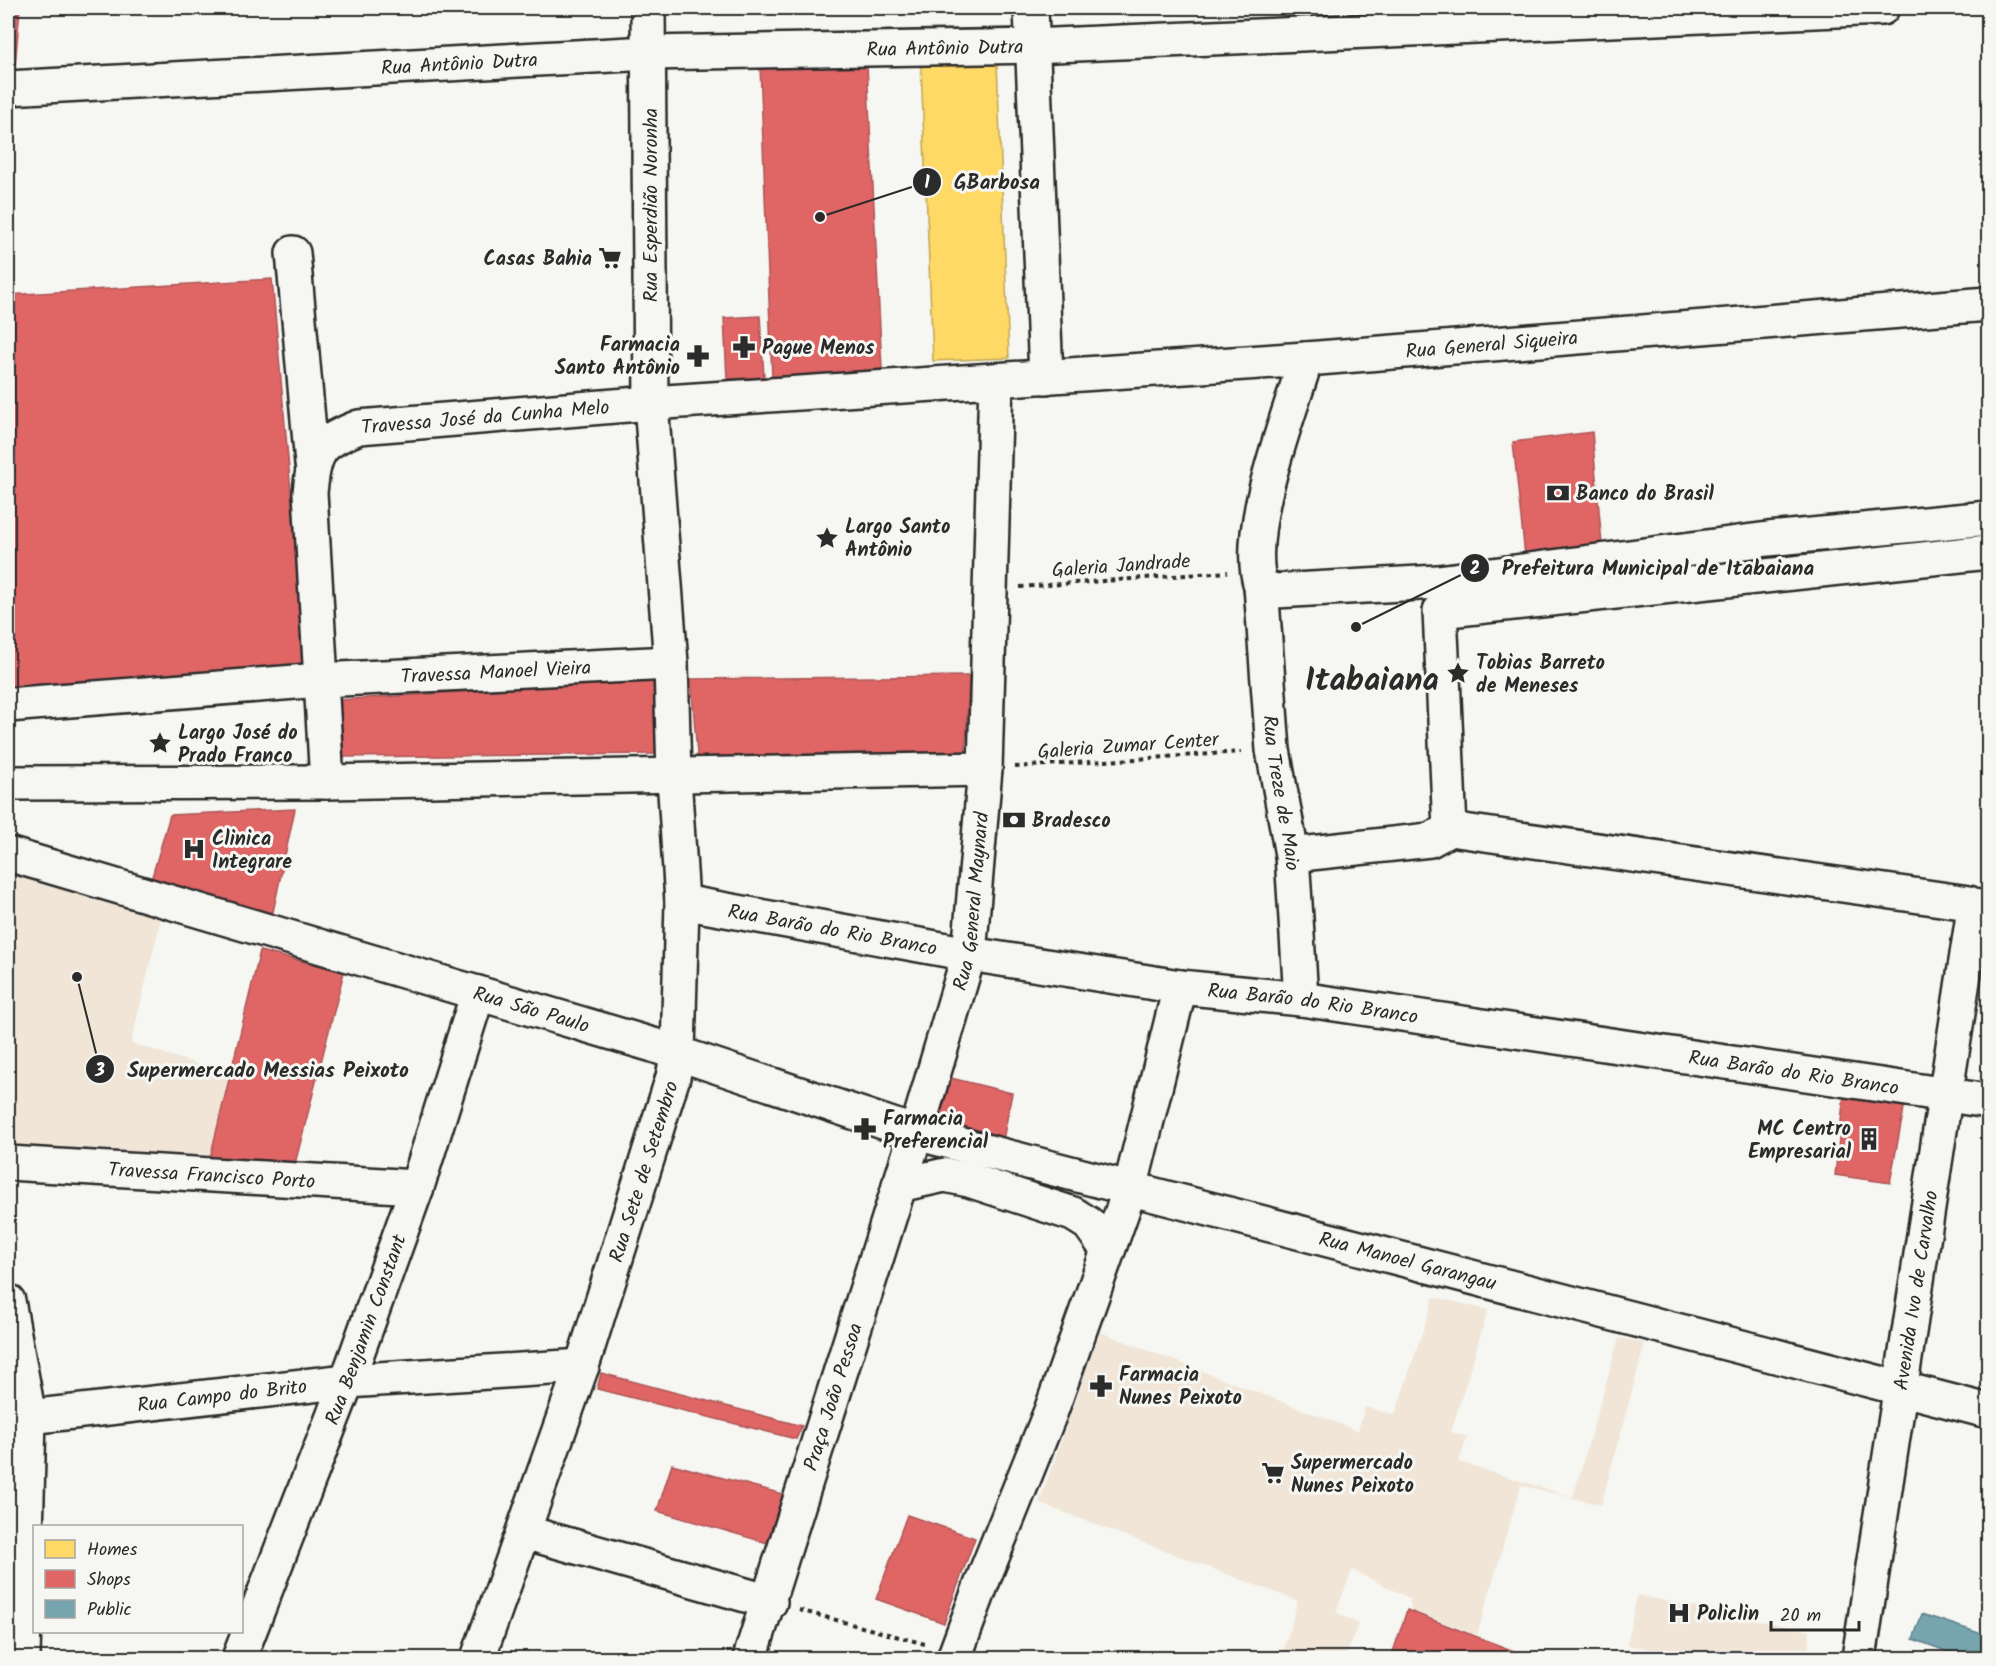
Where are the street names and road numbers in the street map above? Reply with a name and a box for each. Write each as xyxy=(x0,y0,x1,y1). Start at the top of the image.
street label: Rua Antônio Dutra xyxy=(866,32,1024,67)
street label: Rua Antônio Dutra xyxy=(380,45,539,86)
street label: Rua Esperdião Noronha xyxy=(636,108,668,302)
street label: Rua General Siqueira xyxy=(1404,323,1579,369)
street label: Travessa José da Cunha Melo xyxy=(360,392,611,445)
street label: Galeria Jandrade xyxy=(1051,546,1191,588)
street label: Travessa Manoel Vieira xyxy=(400,653,592,694)
street label: Rua Treze de Maio xyxy=(1253,714,1307,871)
street label: Galeria Zumar Center xyxy=(1037,725,1221,769)
street label: Rua General Maynard xyxy=(945,810,999,995)
street label: Rua Barão do Rio Branco xyxy=(725,897,939,966)
street label: Rua Barão do Rio Branco xyxy=(1206,976,1420,1034)
street label: Rua São Paulo xyxy=(469,979,593,1043)
street label: Rua Barão do Rio Branco xyxy=(1686,1043,1901,1106)
street label: Rua Sete de Setembro xyxy=(602,1077,689,1267)
street label: Travessa Francisco Porto xyxy=(107,1155,316,1199)
street label: Avenida Ivo de Carvalho xyxy=(1886,1188,1949,1393)
street label: Rua Manoel Garangau xyxy=(1315,1224,1500,1301)
street label: Rua Benjamin Constant xyxy=(317,1230,417,1430)
street label: Praça João Pessoa xyxy=(796,1319,873,1475)
street label: Rua Campo do Brito xyxy=(136,1372,309,1423)

